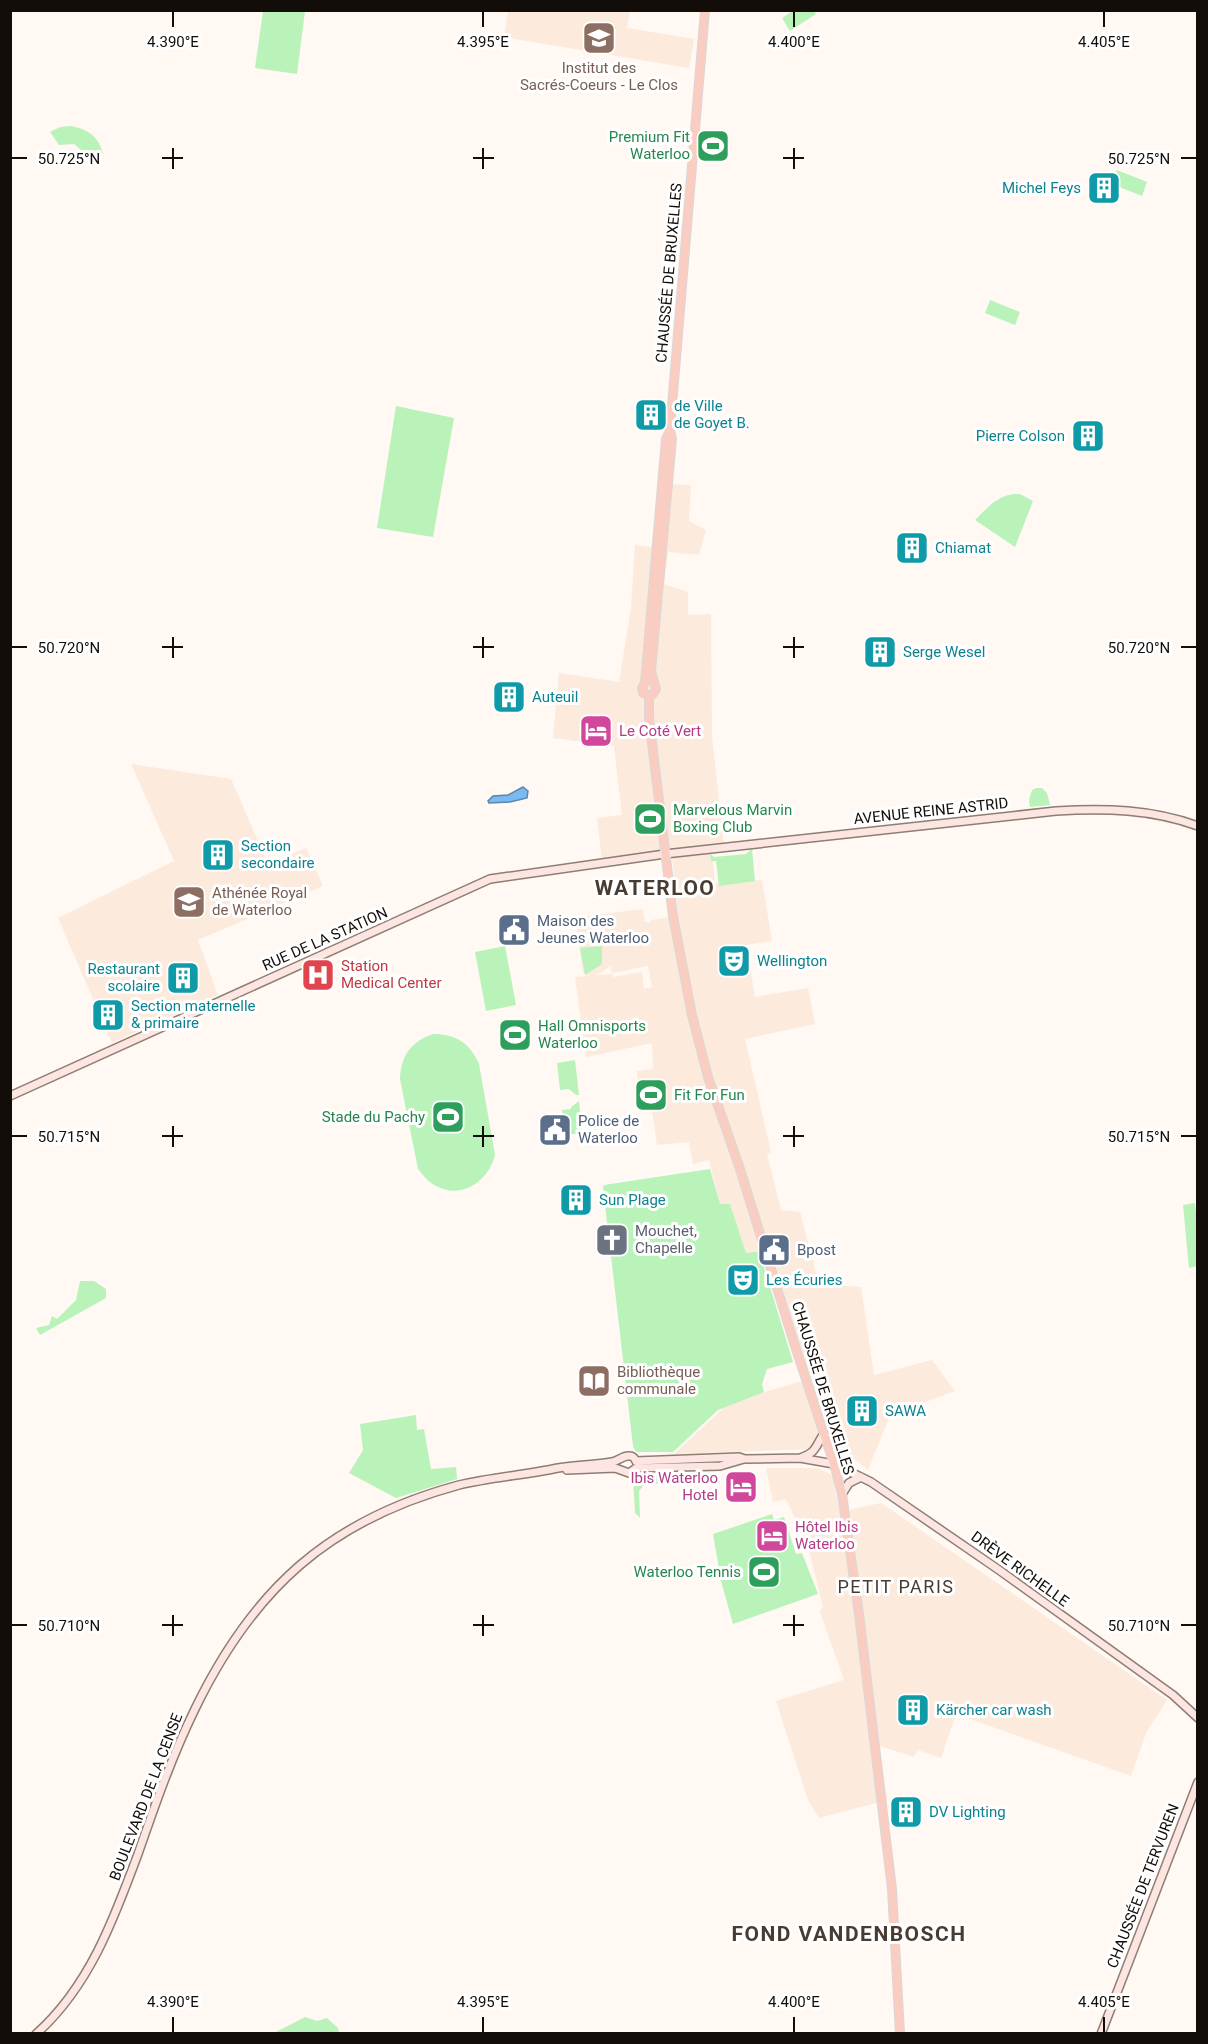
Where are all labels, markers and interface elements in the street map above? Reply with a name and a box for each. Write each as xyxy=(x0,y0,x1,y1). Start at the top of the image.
school or university icon: Institut des Sacrés-Coeurs - Le Clos xyxy=(581,20,617,56)
text: 4.390°E xyxy=(147,33,199,51)
text: 4.395°E xyxy=(457,33,509,51)
text: 4.400°E xyxy=(768,33,820,51)
text: 4.405°E xyxy=(1078,33,1130,51)
place label: Institut des Sacrés-Coeurs - Le Clos xyxy=(520,59,678,94)
place label: Premium Fit Waterloo xyxy=(609,128,690,163)
sports icon: Premium Fit Waterloo xyxy=(695,128,731,164)
text: 50.725°N xyxy=(38,150,100,168)
text: 50.725°N xyxy=(1108,150,1170,168)
building icon: Michel Feys xyxy=(1086,170,1122,206)
place label: Michel Feys xyxy=(1002,179,1081,197)
street label: CHAUSSÉE DE BRUXELLES xyxy=(652,182,686,364)
building icon: de Ville de Goyet B. xyxy=(633,397,669,433)
place label: de Ville de Goyet B. xyxy=(674,397,750,432)
building icon: Pierre Colson xyxy=(1070,418,1106,454)
place label: Pierre Colson xyxy=(976,427,1065,445)
building icon: Chiamat xyxy=(894,530,930,566)
place label: Chiamat xyxy=(935,539,991,557)
building icon: Serge Wesel xyxy=(862,634,898,670)
text: 50.720°N xyxy=(38,639,100,657)
text: 50.720°N xyxy=(1108,639,1170,657)
place label: Serge Wesel xyxy=(903,643,985,661)
building icon: Auteuil xyxy=(491,679,527,715)
place label: Auteuil xyxy=(532,688,578,706)
hotel icon: Le Coté Vert xyxy=(578,713,614,749)
place label: Le Coté Vert xyxy=(619,722,701,740)
street label: AVENUE REINE ASTRID xyxy=(853,794,1009,828)
sports icon: Marvelous Marvin Boxing Club xyxy=(632,801,668,837)
place label: Marvelous Marvin Boxing Club xyxy=(673,801,792,836)
building icon: Section secondaire xyxy=(200,837,236,873)
place label: Section secondaire xyxy=(241,837,315,872)
district label: WATERLOO xyxy=(595,876,715,900)
school or university icon: Athénée Royal de Waterloo xyxy=(171,884,207,920)
place label: Athénée Royal de Waterloo xyxy=(212,884,307,919)
street label: RUE DE LA STATION xyxy=(260,903,390,975)
public building icon: Maison des Jeunes Waterloo xyxy=(496,912,532,948)
place label: Maison des Jeunes Waterloo xyxy=(537,912,649,947)
theatre icon: Wellington xyxy=(716,943,752,979)
place label: Wellington xyxy=(757,952,827,970)
hospital icon: Station Medical Center xyxy=(300,957,336,993)
place label: Station Medical Center xyxy=(341,957,441,992)
place label: Restaurant scolaire xyxy=(88,960,160,995)
building icon: Restaurant scolaire xyxy=(165,960,201,996)
building icon: Section maternelle & primaire xyxy=(90,997,126,1033)
place label: Section maternelle & primaire xyxy=(131,997,256,1032)
sports icon: Hall Omnisports Waterloo xyxy=(497,1017,533,1053)
place label: Hall Omnisports Waterloo xyxy=(538,1017,646,1052)
sports icon: Fit For Fun xyxy=(633,1077,669,1113)
place label: Fit For Fun xyxy=(674,1086,745,1104)
sports icon: Stade du Pachy xyxy=(430,1099,466,1135)
place label: Stade du Pachy xyxy=(322,1108,425,1126)
public building icon: Police de Waterloo xyxy=(537,1112,573,1148)
place label: Police de Waterloo xyxy=(578,1112,639,1147)
text: 50.715°N xyxy=(38,1128,100,1146)
text: 50.715°N xyxy=(1108,1128,1170,1146)
building icon: Sun Plage xyxy=(558,1182,594,1218)
place label: Sun Plage xyxy=(599,1191,666,1209)
church icon: Mouchet, Chapelle xyxy=(594,1222,630,1258)
place label: Mouchet, Chapelle xyxy=(635,1222,697,1257)
public building icon: Bpost xyxy=(756,1232,792,1268)
place label: Bpost xyxy=(797,1241,836,1259)
theatre icon: Les Écuries xyxy=(725,1262,761,1298)
place label: Les Écuries xyxy=(766,1271,842,1289)
street label: CHAUSSÉE DE BRUXELLES xyxy=(788,1299,858,1477)
library icon: Bibliothèque communale xyxy=(576,1363,612,1399)
place label: Bibliothèque communale xyxy=(617,1363,700,1398)
building icon: SAWA xyxy=(844,1393,880,1429)
place label: SAWA xyxy=(885,1402,926,1420)
place label: Ibis Waterloo Hotel xyxy=(630,1469,718,1504)
hotel icon: Ibis Waterloo Hotel xyxy=(723,1469,759,1505)
hotel icon: Hôtel Ibis Waterloo xyxy=(754,1518,790,1554)
place label: Hôtel Ibis Waterloo xyxy=(795,1518,858,1553)
street label: DRÈVE RICHELLE xyxy=(968,1528,1073,1611)
sports icon: Waterloo Tennis xyxy=(746,1554,782,1590)
place label: Waterloo Tennis xyxy=(634,1563,741,1581)
district label: PETIT PARIS xyxy=(837,1576,955,1597)
text: 50.710°N xyxy=(38,1617,100,1635)
text: 50.710°N xyxy=(1108,1617,1170,1635)
building icon: Kärcher car wash xyxy=(895,1692,931,1728)
place label: Kärcher car wash xyxy=(936,1701,1052,1719)
street label: BOULEVARD DE LA CENSE xyxy=(106,1710,186,1883)
building icon: DV Lighting xyxy=(888,1794,924,1830)
street label: CHAUSSÉE DE TERVUREN xyxy=(1103,1801,1183,1971)
place label: DV Lighting xyxy=(929,1803,1006,1821)
district label: FOND VANDENBOSCH xyxy=(731,1922,967,1946)
text: 4.390°E xyxy=(147,1993,199,2011)
text: 4.395°E xyxy=(457,1993,509,2011)
text: 4.400°E xyxy=(768,1993,820,2011)
text: 4.405°E xyxy=(1078,1993,1130,2011)

